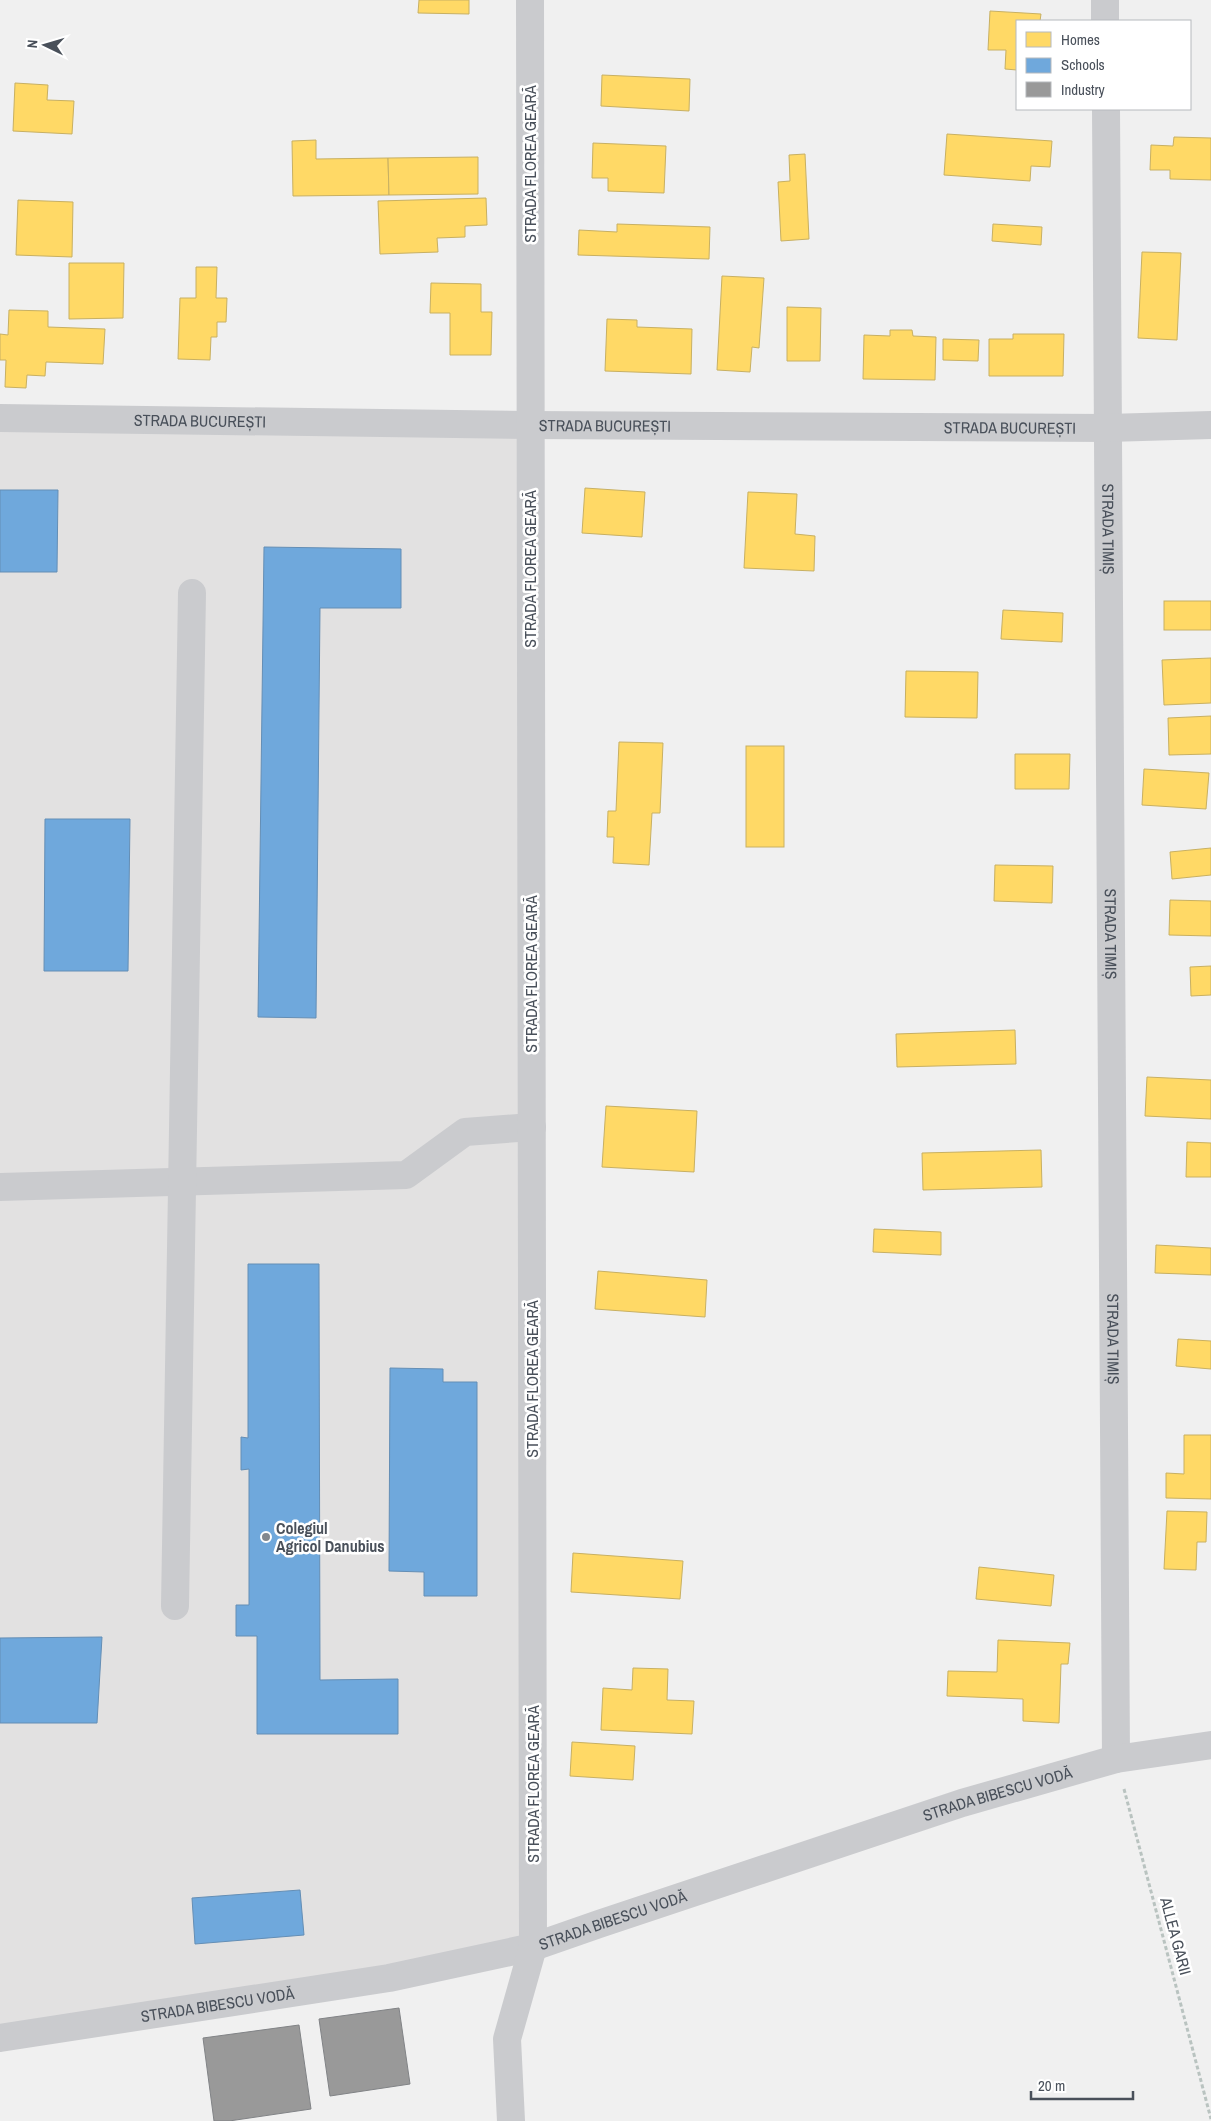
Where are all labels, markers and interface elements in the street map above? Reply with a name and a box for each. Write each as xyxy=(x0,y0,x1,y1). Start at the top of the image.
north arrow xyxy=(20,20,70,70)
legend xyxy=(1016,20,1191,110)
text: Homes xyxy=(1061,29,1100,50)
text: N xyxy=(23,39,41,49)
text: Schools xyxy=(1061,54,1105,75)
text: Industry xyxy=(1061,79,1106,100)
street label: STRADA FLOREA GEARĂ xyxy=(519,85,541,243)
street label: STRADA BUCUREȘTI xyxy=(134,409,266,433)
street label: STRADA BUCUREȘTI xyxy=(539,414,671,437)
street label: STRADA BUCUREȘTI xyxy=(944,416,1076,439)
street label: STRADA TIMIȘ xyxy=(1097,483,1120,575)
street label: STRADA FLOREA GEARĂ xyxy=(519,490,541,648)
street label: STRADA TIMIȘ xyxy=(1100,888,1122,980)
street label: STRADA FLOREA GEARĂ xyxy=(520,895,542,1053)
street label: STRADA TIMIȘ xyxy=(1102,1293,1125,1385)
street label: STRADA FLOREA GEARĂ xyxy=(521,1300,543,1458)
place label: Colegiul Agricol Danubius xyxy=(276,1517,385,1557)
marker: Colegiul Agricol Danubius xyxy=(260,1531,272,1543)
street label: STRADA FLOREA GEARĂ xyxy=(522,1705,544,1863)
street label: STRADA BIBESCU VODĂ xyxy=(920,1761,1075,1826)
street label: STRADA BIBESCU VODĂ xyxy=(536,1885,690,1955)
street label: ALLEA GARII xyxy=(1155,1894,1197,1977)
street label: STRADA BIBESCU VODĂ xyxy=(139,1982,296,2027)
scale bar xyxy=(1031,2068,1134,2100)
text: 20 m xyxy=(1038,2075,1065,2096)

